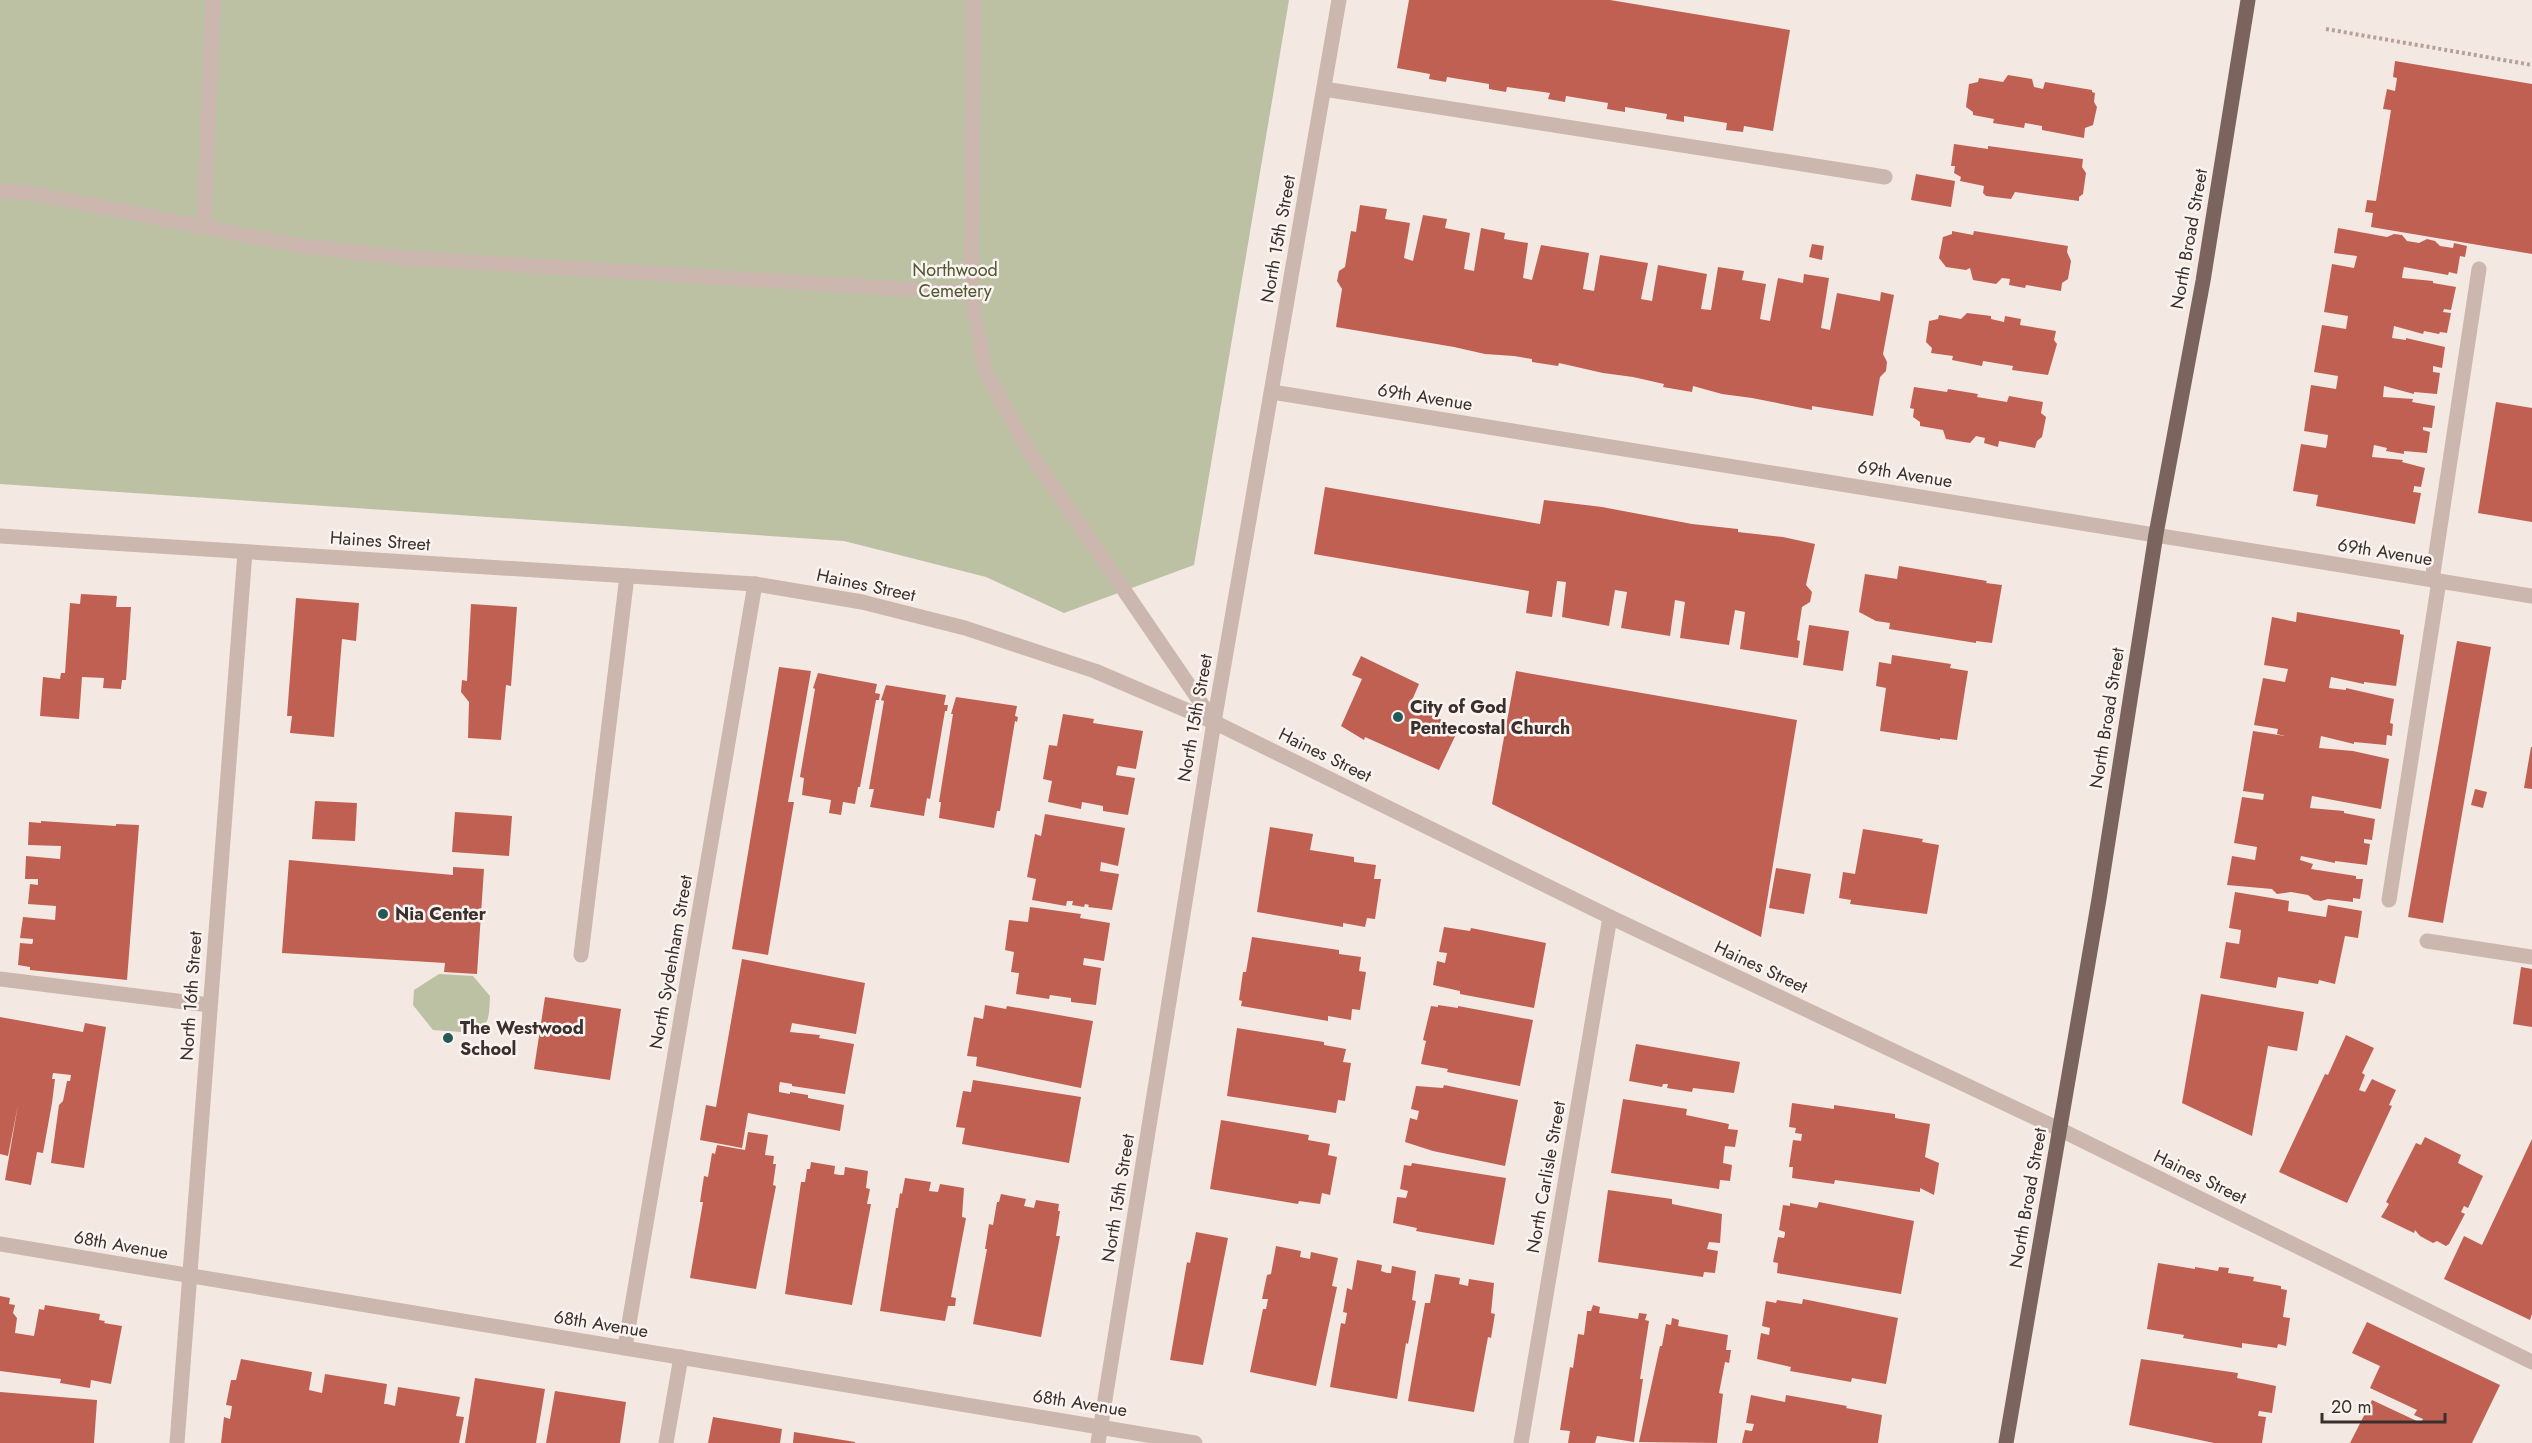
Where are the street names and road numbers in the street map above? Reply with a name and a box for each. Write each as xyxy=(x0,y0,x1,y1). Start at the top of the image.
street label: North Broad Street xyxy=(2164,166,2214,311)
street label: North 15th Street xyxy=(1254,172,1302,305)
street label: 69th Avenue xyxy=(1376,377,1474,417)
street label: 69th Avenue xyxy=(1856,454,1954,494)
street label: Haines Street xyxy=(329,525,432,558)
street label: 69th Avenue xyxy=(2336,532,2434,572)
street label: Haines Street xyxy=(814,562,919,608)
street label: North Broad Street xyxy=(2083,645,2131,790)
street label: North 15th Street xyxy=(1171,651,1219,784)
street label: Haines Street xyxy=(1274,721,1376,789)
street label: North Sydenham Street xyxy=(643,872,699,1051)
street label: North 16th Street xyxy=(174,930,209,1062)
street label: Haines Street xyxy=(1710,934,1813,1000)
street label: North Carlisle Street xyxy=(1520,1098,1572,1255)
street label: North Broad Street xyxy=(2003,1125,2053,1270)
street label: North 15th Street xyxy=(1095,1131,1141,1264)
street label: Haines Street xyxy=(2149,1143,2251,1211)
street label: 68th Avenue xyxy=(72,1224,170,1266)
street label: 68th Avenue xyxy=(552,1304,650,1344)
street label: 68th Avenue xyxy=(1031,1383,1129,1423)

